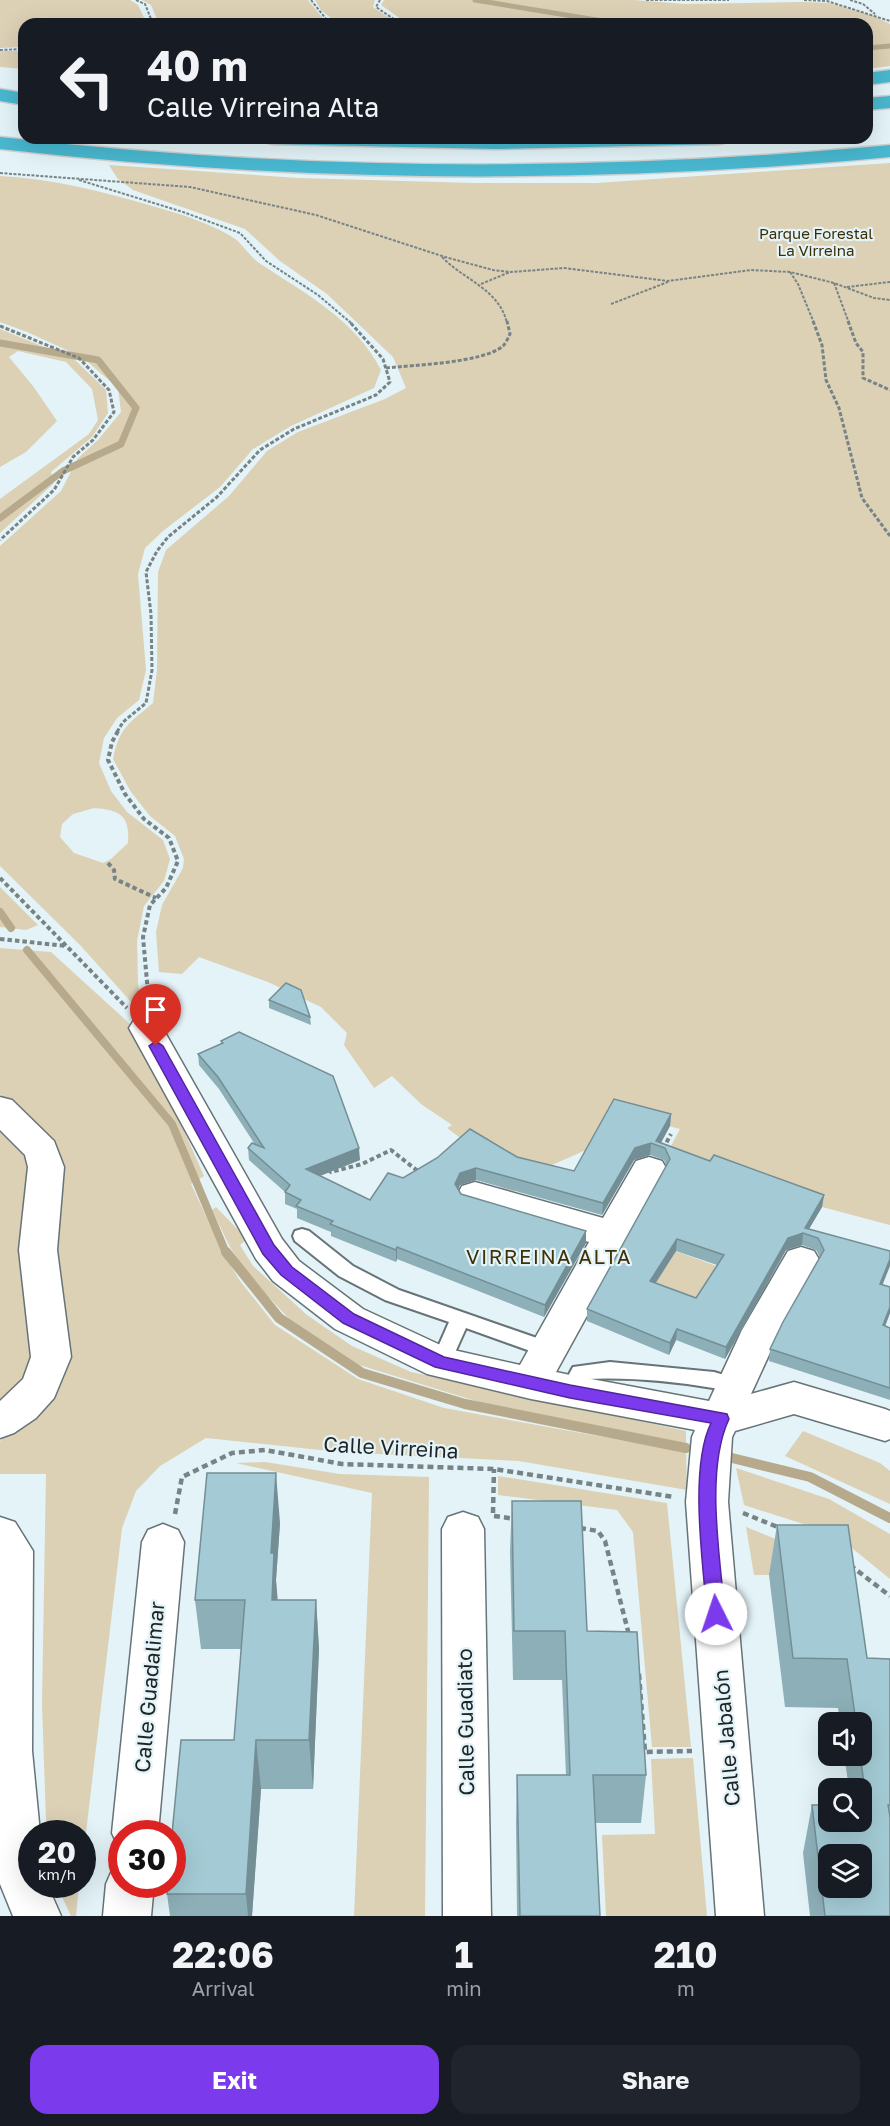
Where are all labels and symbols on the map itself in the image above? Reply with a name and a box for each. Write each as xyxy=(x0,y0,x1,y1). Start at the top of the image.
park label: Parque Forestal La Virreina xyxy=(759,224,873,259)
pin xyxy=(130,984,181,1046)
district label: VIRREINA ALTA xyxy=(466,1244,632,1268)
street label: Calle Virreina xyxy=(323,1430,459,1464)
position arrow xyxy=(684,1582,748,1646)
street label: Calle Guadalimar xyxy=(129,1600,169,1774)
street label: Calle Guadiato xyxy=(451,1648,479,1796)
street label: Calle Jabalón xyxy=(707,1669,745,1807)
speed limit sign: 30 xyxy=(108,1820,186,1898)

